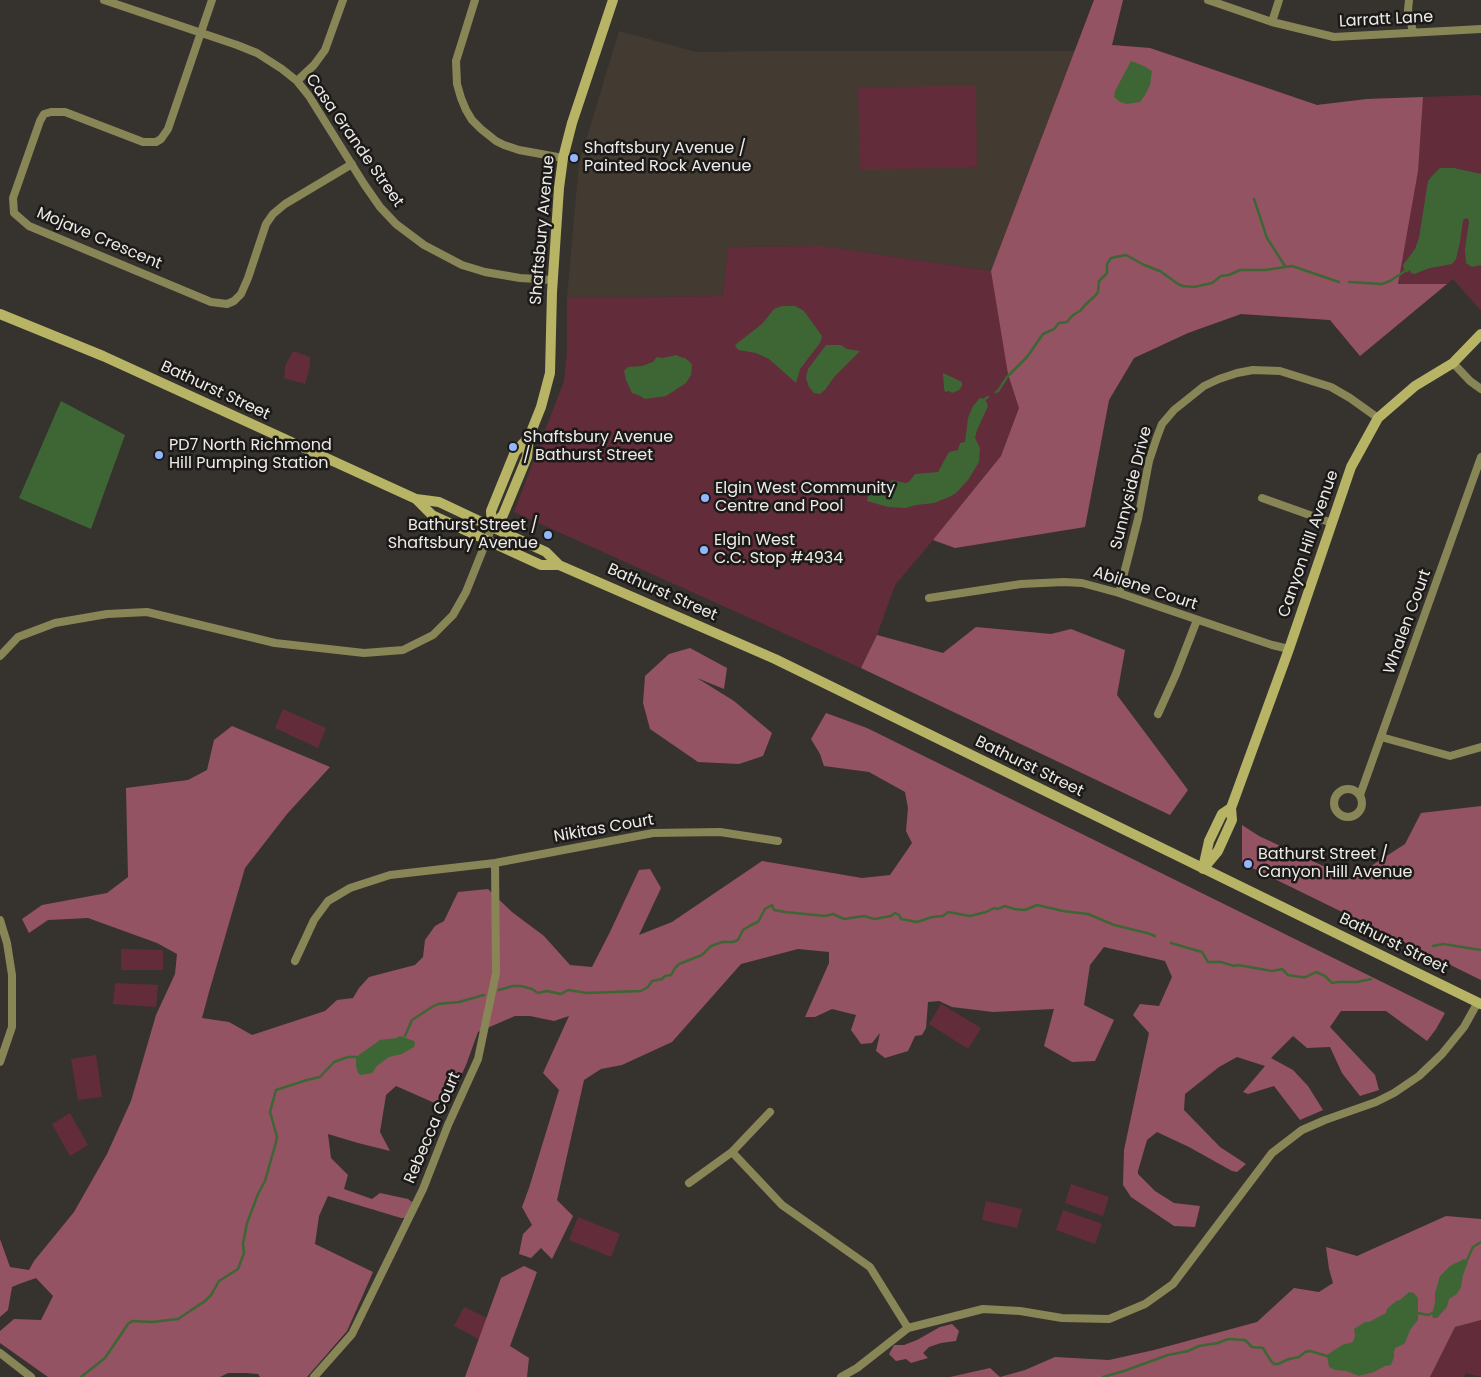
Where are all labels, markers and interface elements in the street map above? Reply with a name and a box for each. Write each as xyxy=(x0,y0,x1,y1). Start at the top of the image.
street label: Larratt Lane xyxy=(1338,8,1434,32)
street label: Casa Grande Street xyxy=(301,71,407,211)
place label: Shaftsbury Avenue / Painted Rock Avenue xyxy=(584,139,751,177)
marker: Shaftsbury Avenue / Painted Rock Avenue xyxy=(568,152,580,164)
street label: Shaftsbury Avenue xyxy=(527,154,559,306)
street label: Mojave Crescent xyxy=(33,204,165,274)
street label: Bathurst Street xyxy=(157,357,273,425)
street label: Sunnyside Drive xyxy=(1107,424,1157,552)
place label: Shaftsbury Avenue / Bathurst Street xyxy=(523,428,673,466)
place label: PD7 North Richmond Hill Pumping Station xyxy=(169,436,332,474)
marker: Shaftsbury Avenue / Bathurst Street xyxy=(507,441,519,453)
marker: PD7 North Richmond Hill Pumping Station xyxy=(153,449,165,461)
street label: Canyon Hill Avenue xyxy=(1275,468,1343,620)
place label: Elgin West Community Centre and Pool xyxy=(715,479,895,517)
marker: Elgin West Community Centre and Pool xyxy=(699,492,711,504)
place label: Bathurst Street / Shaftsbury Avenue xyxy=(388,516,538,554)
marker: Bathurst Street / Shaftsbury Avenue xyxy=(542,529,554,541)
place label: Elgin West C.C. Stop #4934 xyxy=(714,531,843,569)
marker: Elgin West C.C. Stop #4934 xyxy=(698,544,710,556)
street label: Bathurst Street xyxy=(604,560,720,626)
street label: Abilene Court xyxy=(1090,563,1200,615)
street label: Whalen Court xyxy=(1380,567,1436,677)
street label: Bathurst Street xyxy=(972,732,1086,802)
street label: Nikitas Court xyxy=(552,811,656,847)
place label: Bathurst Street / Canyon Hill Avenue xyxy=(1258,845,1412,883)
marker: Bathurst Street / Canyon Hill Avenue xyxy=(1242,858,1254,870)
street label: Bathurst Street xyxy=(1336,909,1450,979)
street label: Rebecca Court xyxy=(401,1069,465,1187)

